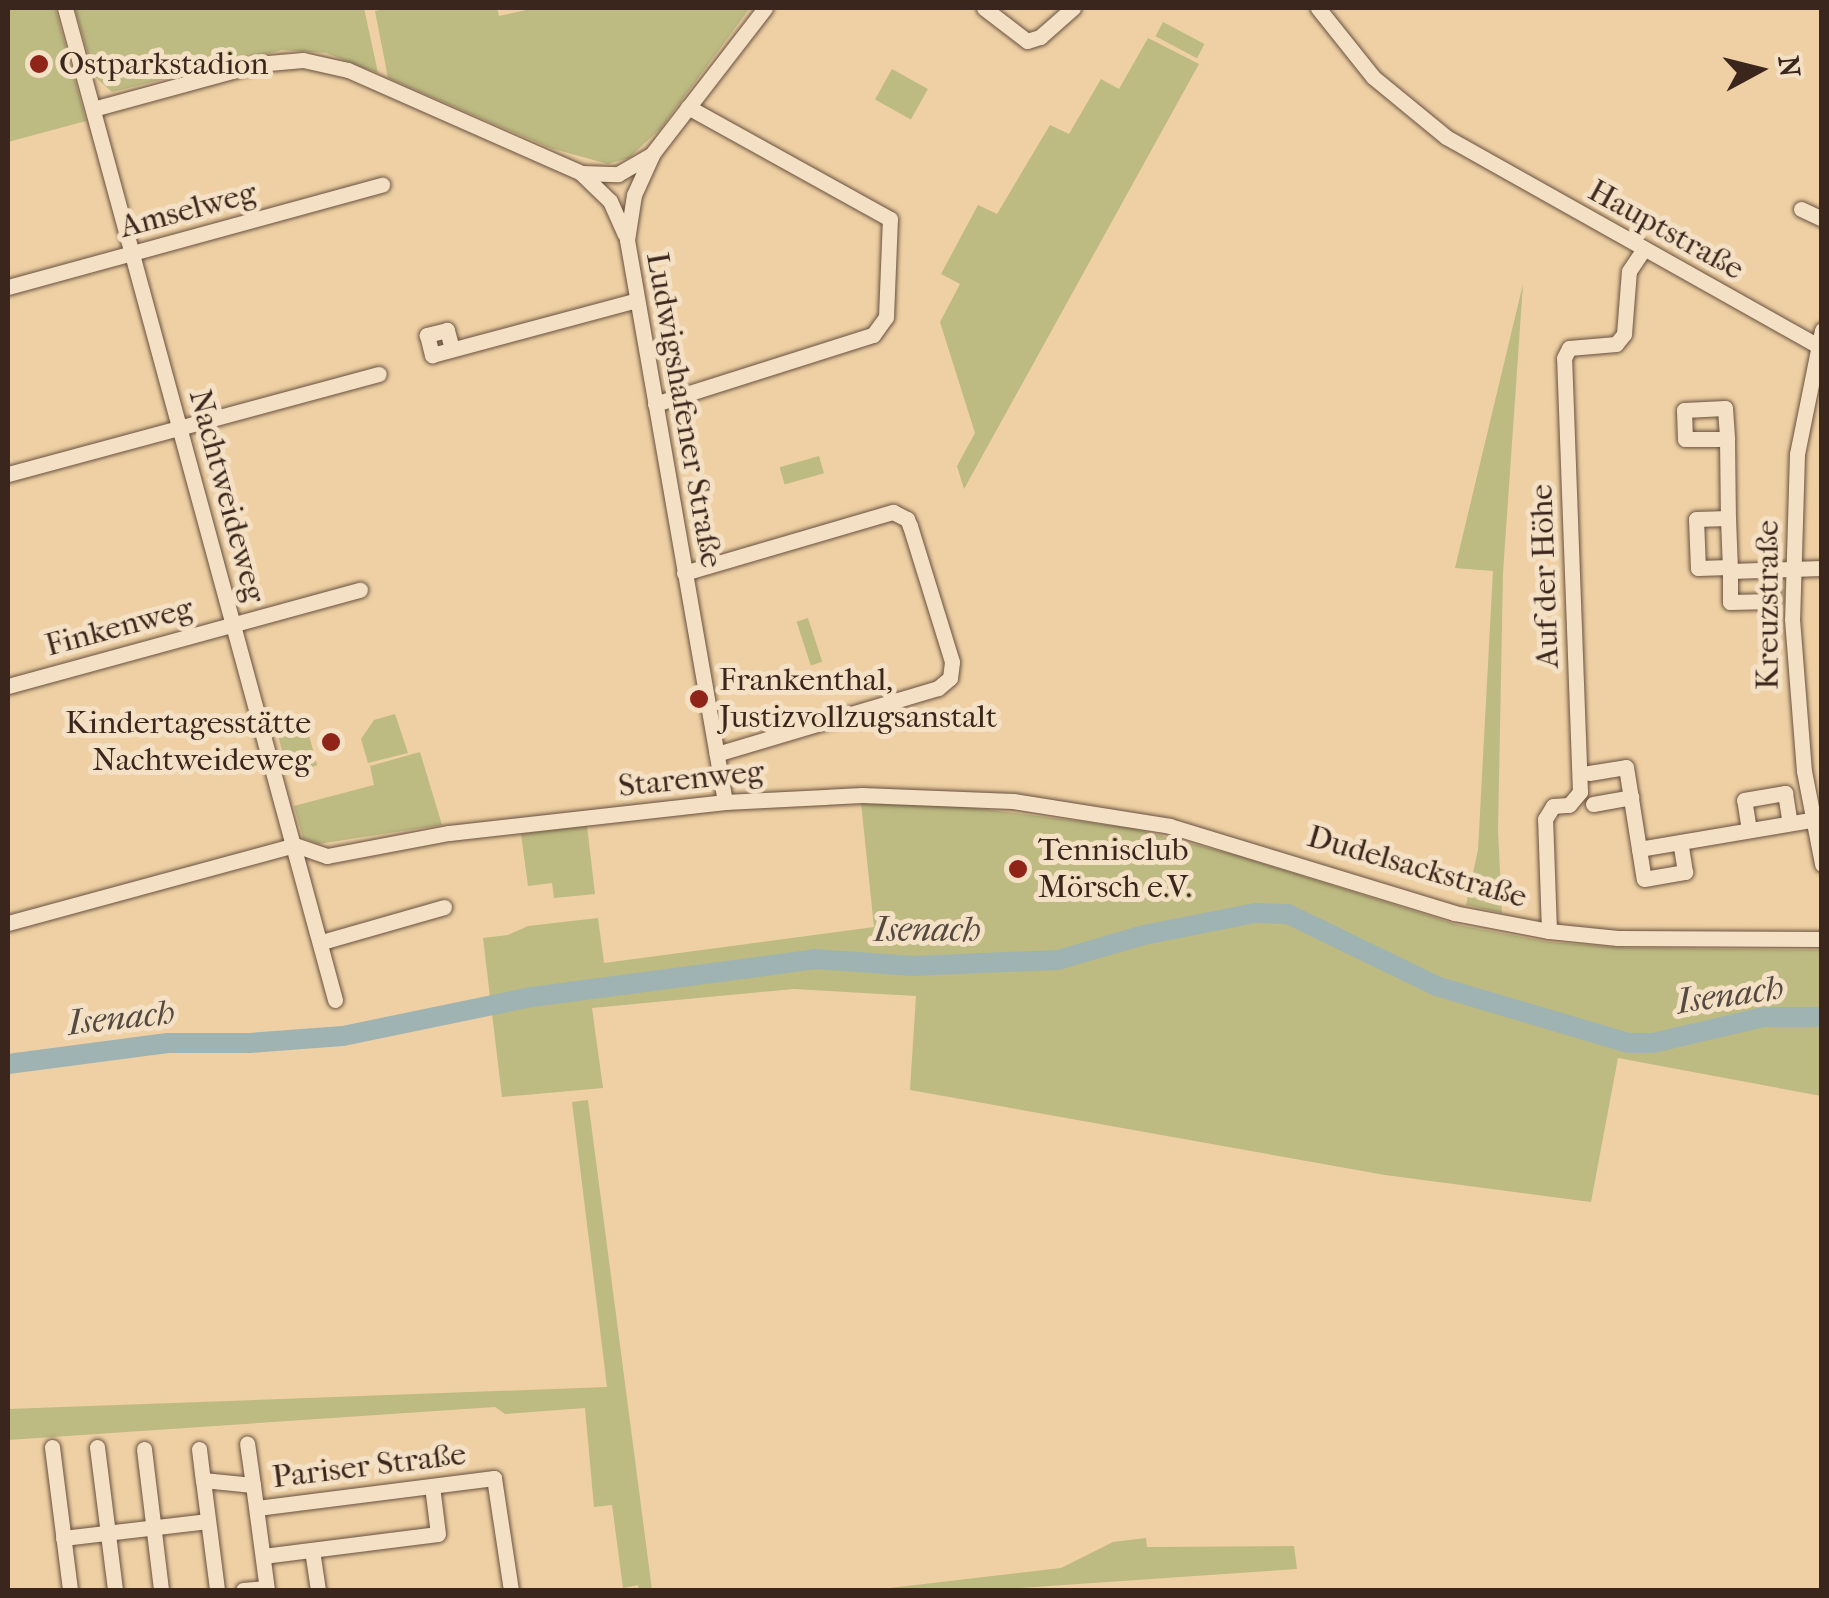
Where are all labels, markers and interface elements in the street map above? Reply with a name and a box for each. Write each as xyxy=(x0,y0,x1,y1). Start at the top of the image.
north arrow xyxy=(1709,20,1809,120)
place label: Ostparkstadion xyxy=(59,45,269,83)
marker: Ostparkstadion xyxy=(28,53,50,75)
text: N xyxy=(1772,54,1807,79)
street label: Hauptstraße xyxy=(1582,172,1750,288)
street label: Amselweg xyxy=(116,173,260,247)
street label: Ludwigshafener Straße xyxy=(637,249,731,571)
street label: Nachtweideweg xyxy=(180,385,274,607)
street label: Auf der Höhe xyxy=(1523,483,1567,669)
street label: Kreuzstraße xyxy=(1749,520,1787,690)
street label: Finkenweg xyxy=(41,589,197,665)
place label: Frankenthal, Justizvollzugsanstalt xyxy=(719,662,997,737)
marker: Frankenthal, Justizvollzugsanstalt xyxy=(688,688,710,710)
place label: Kindertagesstätte Nachtweideweg xyxy=(65,705,311,780)
marker: Kindertagesstätte Nachtweideweg xyxy=(320,731,342,753)
street label: Starenweg xyxy=(616,752,766,806)
street label: Dudelsackstraße xyxy=(1303,817,1531,917)
place label: Tennisclub Mörsch e.V. xyxy=(1038,832,1192,907)
marker: Tennisclub Mörsch e.V. xyxy=(1007,858,1029,880)
water label: Isenach xyxy=(873,909,981,951)
water label: Isenach xyxy=(1674,967,1786,1023)
water label: Isenach xyxy=(65,991,177,1045)
street label: Pariser Straße xyxy=(270,1435,468,1497)

